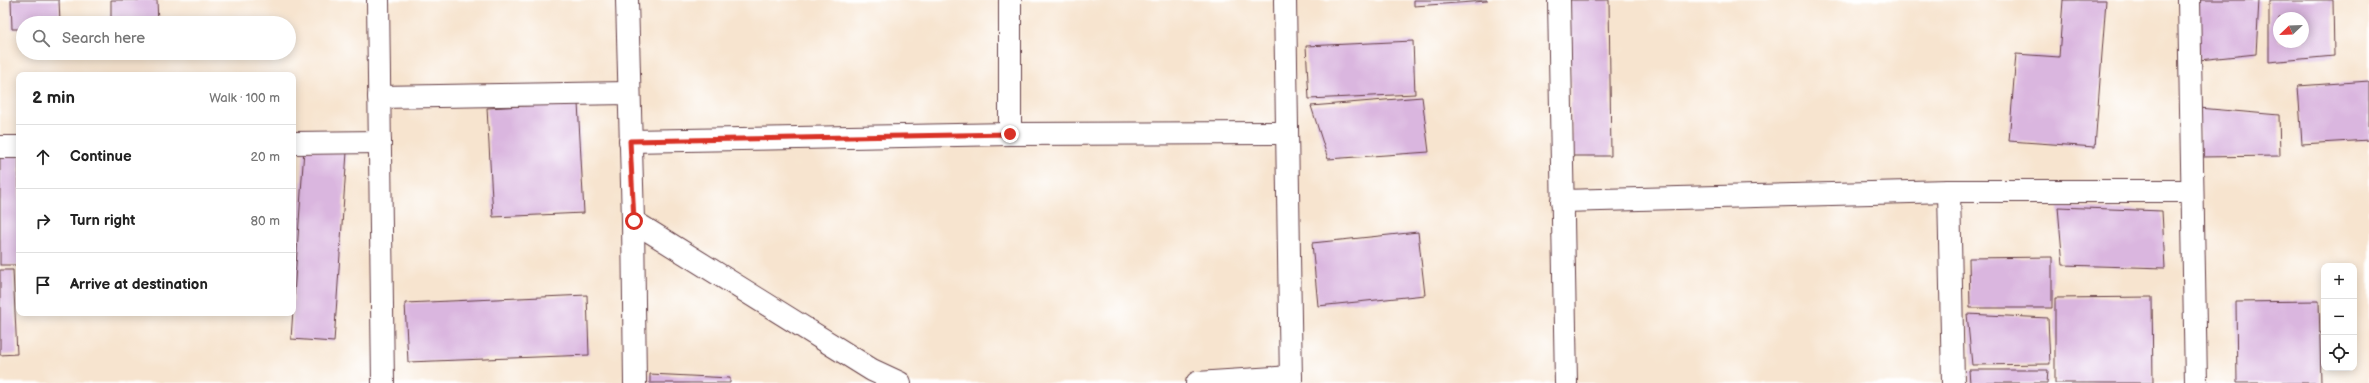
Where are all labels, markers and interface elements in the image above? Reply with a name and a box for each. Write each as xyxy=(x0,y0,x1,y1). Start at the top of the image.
north arrow xyxy=(2273,12,2309,48)
search box xyxy=(16,16,296,60)
icon: search xyxy=(30,27,52,49)
text: Search here xyxy=(62,29,145,48)
text: 2 min xyxy=(32,88,75,108)
text: Walk · 100 m xyxy=(209,90,280,106)
route end xyxy=(1001,125,1019,143)
icon: ahead xyxy=(32,146,54,168)
text: Continue xyxy=(70,147,132,166)
text: 20 m xyxy=(250,149,280,165)
icon: right xyxy=(32,210,54,232)
text: Turn right xyxy=(70,211,135,230)
route start xyxy=(625,212,643,230)
text: 80 m xyxy=(251,213,280,229)
map controls xyxy=(2321,263,2357,371)
button: + xyxy=(2321,263,2357,299)
icon: arrive xyxy=(32,274,54,296)
text: Arrive at destination xyxy=(70,275,208,294)
button: − xyxy=(2321,299,2357,335)
button: locate xyxy=(2321,335,2357,371)

